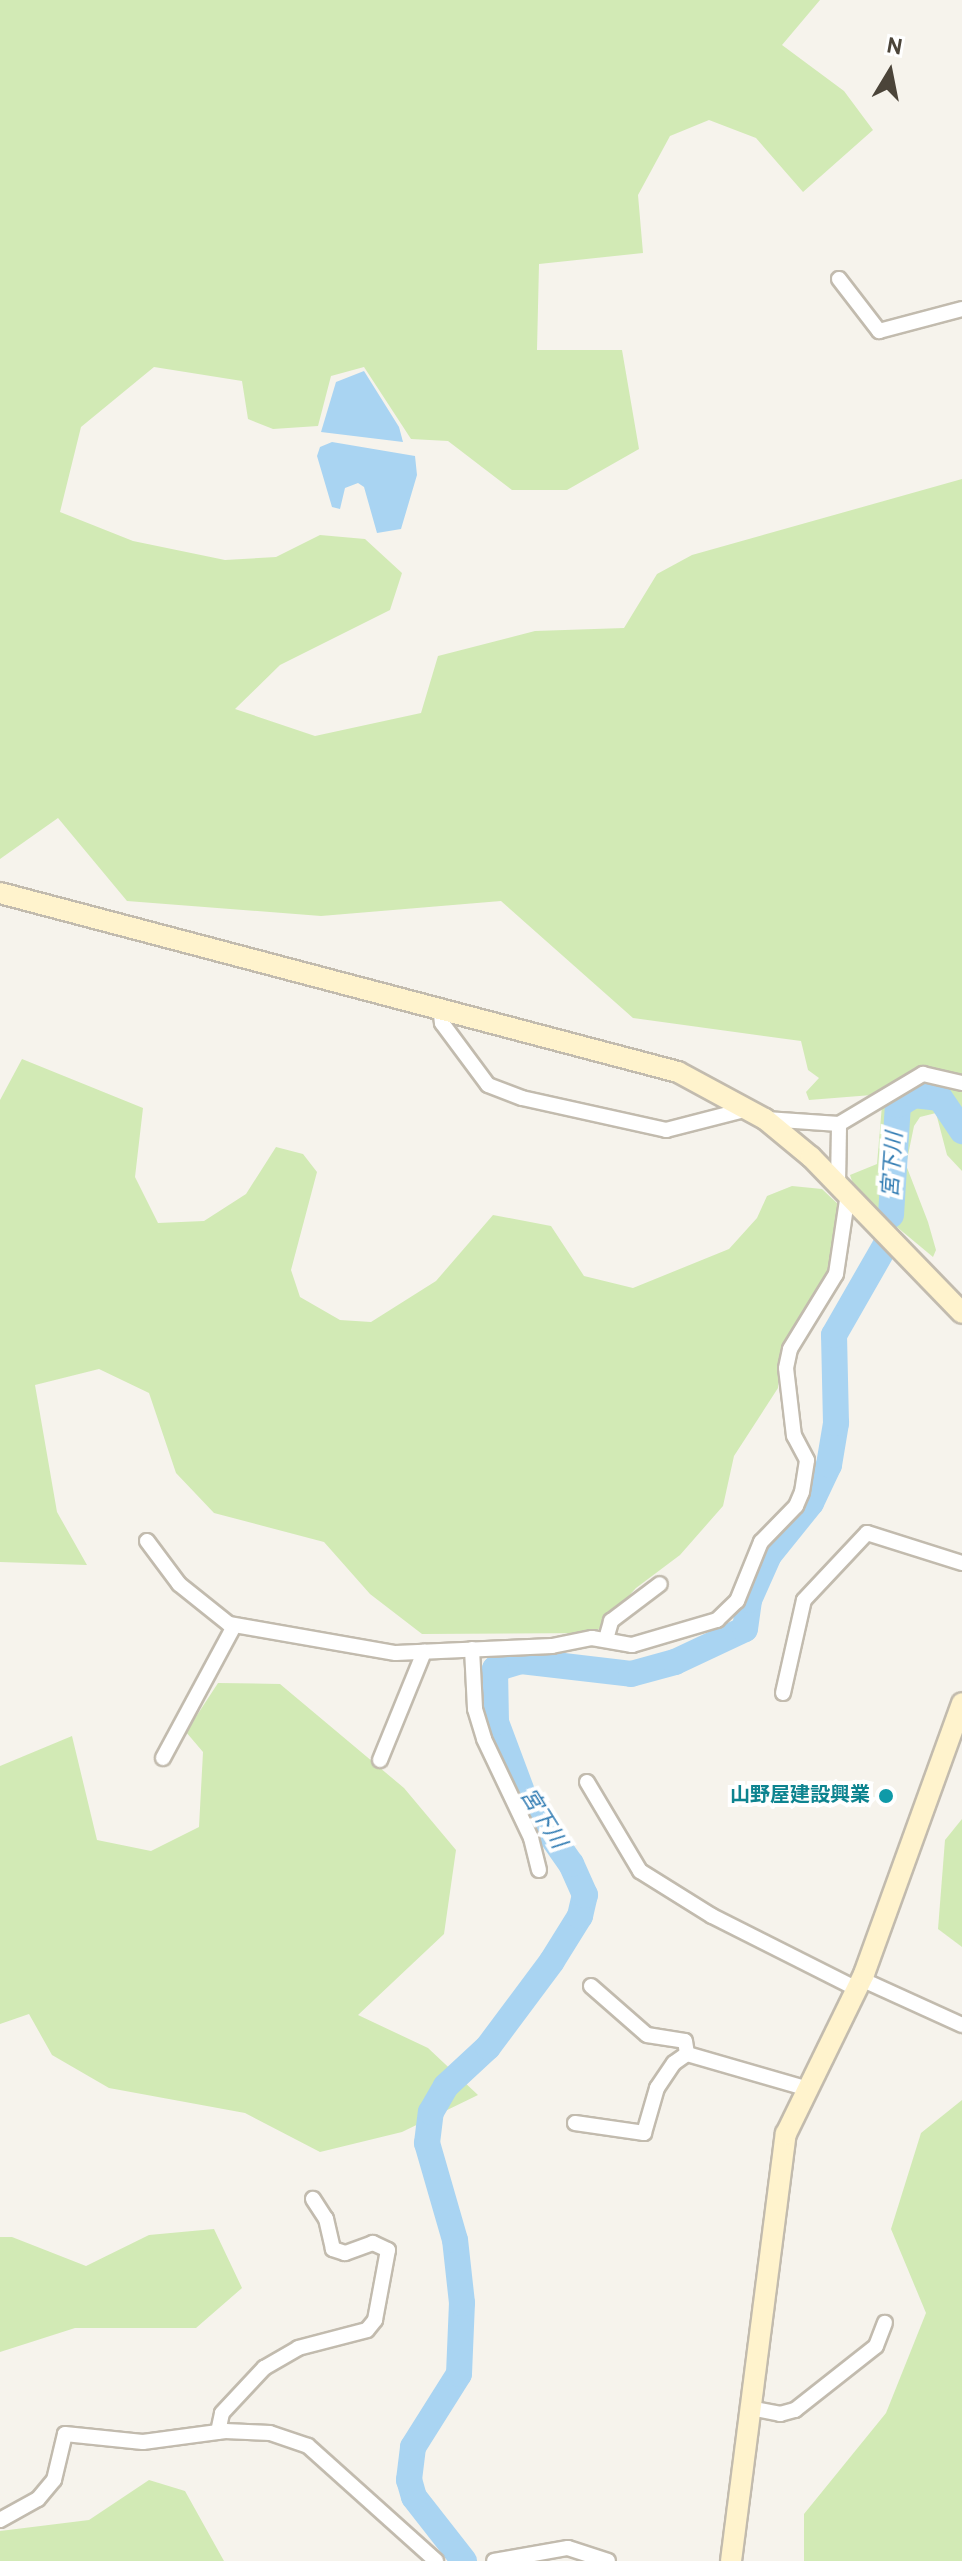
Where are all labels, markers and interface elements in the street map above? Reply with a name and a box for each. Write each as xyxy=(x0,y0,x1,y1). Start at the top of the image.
north arrow xyxy=(850,32,930,112)
text: N xyxy=(884,33,904,63)
water label: 宮下川 xyxy=(879,1131,909,1199)
water label: 宮下川 xyxy=(513,1784,571,1854)
place label: 山野屋建設興業 xyxy=(730,1784,870,1808)
marker: 山野屋建設興業 xyxy=(877,1787,895,1805)

